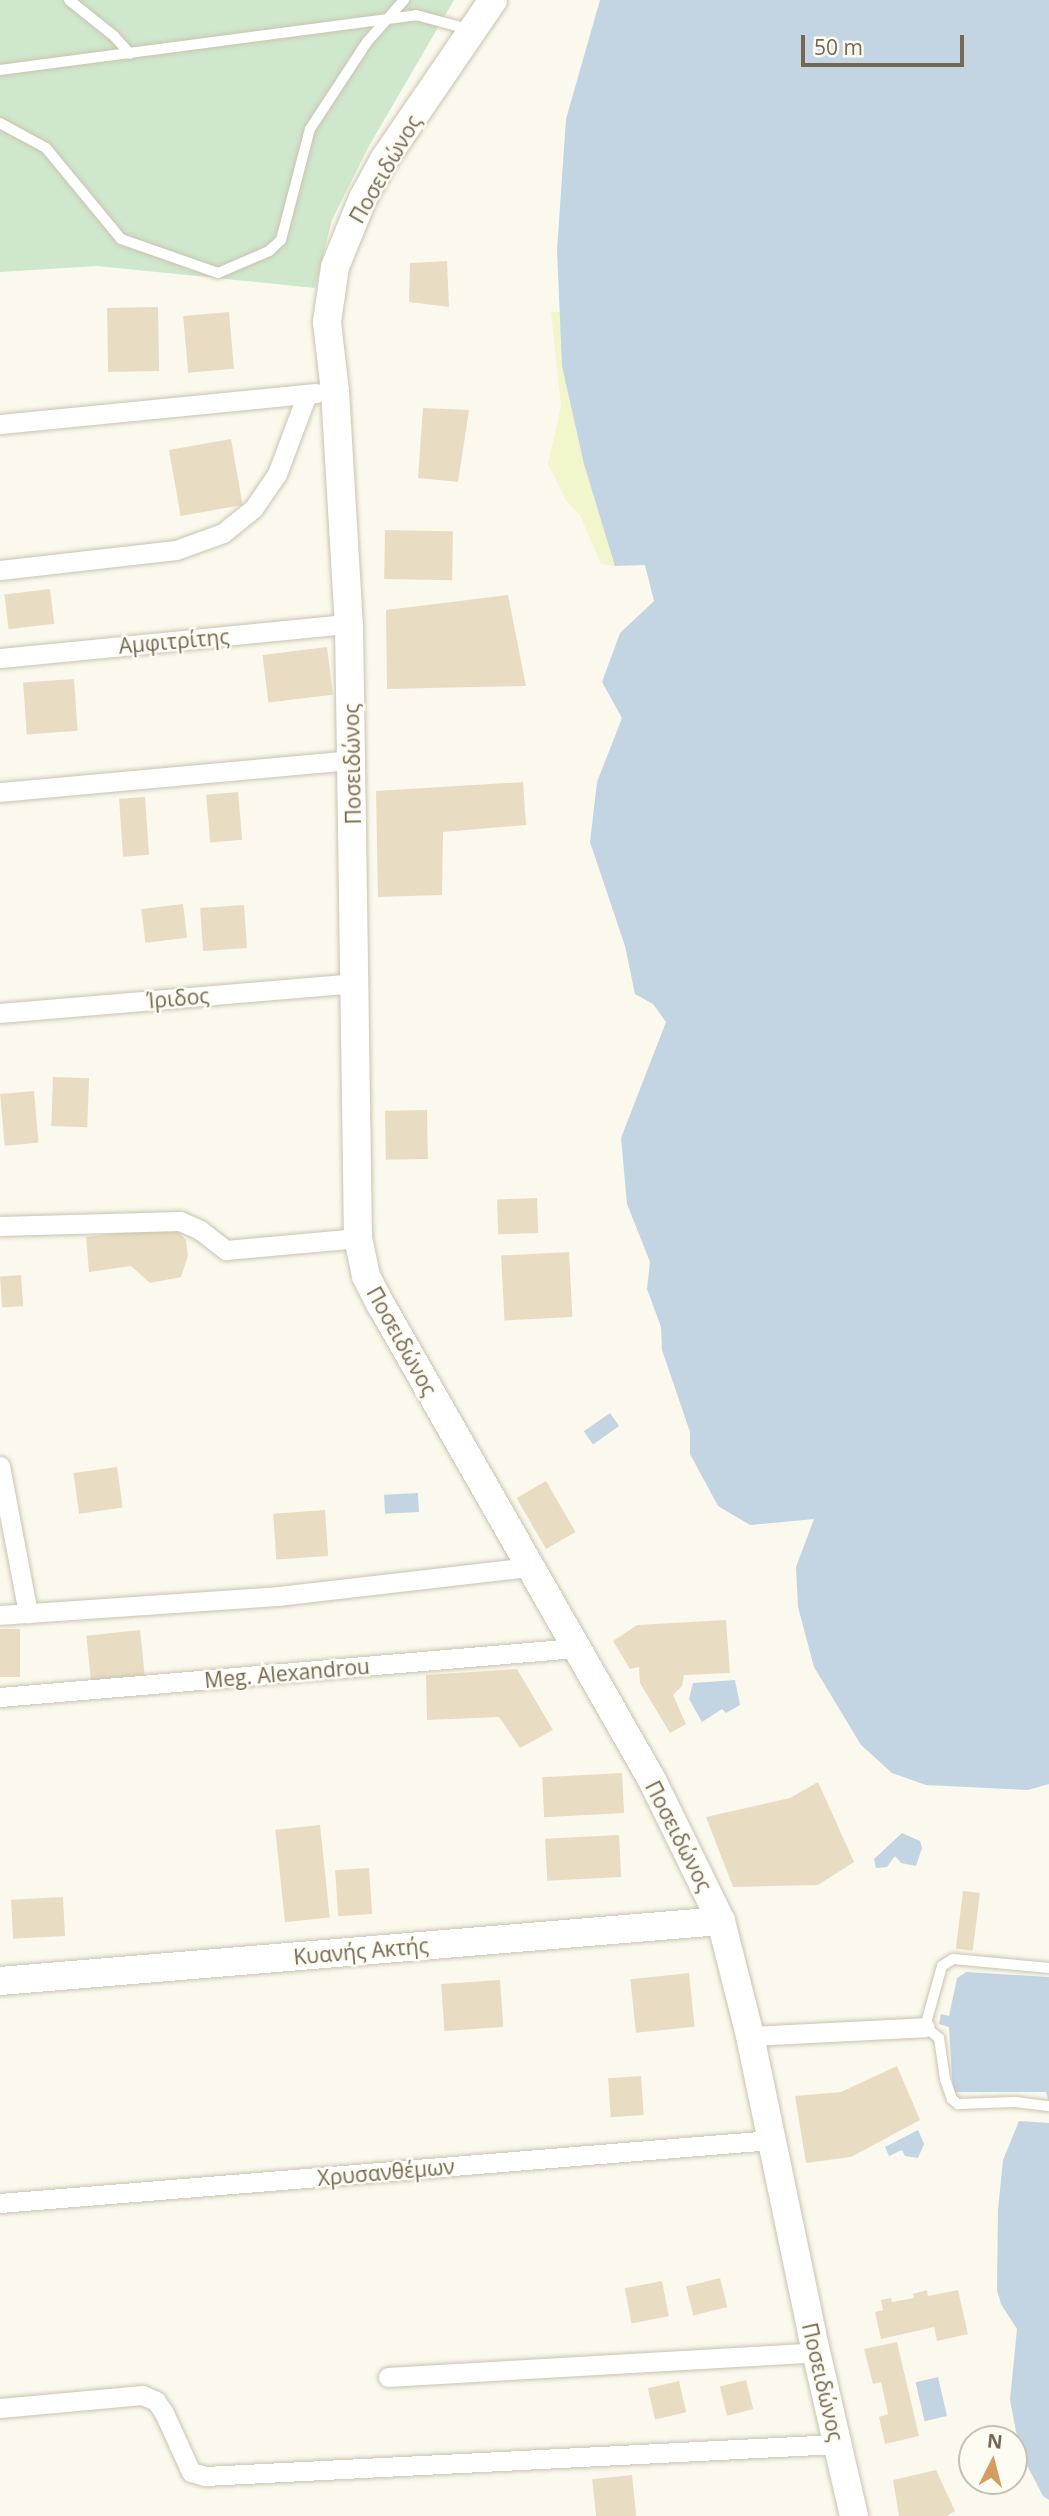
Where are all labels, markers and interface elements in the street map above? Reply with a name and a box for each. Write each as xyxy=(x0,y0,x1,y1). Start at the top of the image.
scale bar xyxy=(804,21,967,65)
text: 50 m xyxy=(814,33,863,61)
street label: Ποσειδώνος xyxy=(344,110,426,228)
street label: Αμφιτρίτης xyxy=(118,624,230,658)
street label: Ποσειδώνος xyxy=(338,703,366,825)
street label: Ίριδος xyxy=(146,983,210,1013)
street label: Ποσειδώνος xyxy=(362,1282,442,1400)
street label: Meg. Alexandrou xyxy=(203,1653,371,1693)
street label: Ποσειδώνος xyxy=(640,1776,718,1896)
street label: Κυανής Ακτής xyxy=(292,1933,430,1969)
street label: Χρυσανθέμων xyxy=(316,2153,456,2191)
street label: Ποσειδώνος xyxy=(797,2320,849,2444)
north arrow xyxy=(958,2425,1028,2495)
text: N xyxy=(986,2427,1004,2455)

